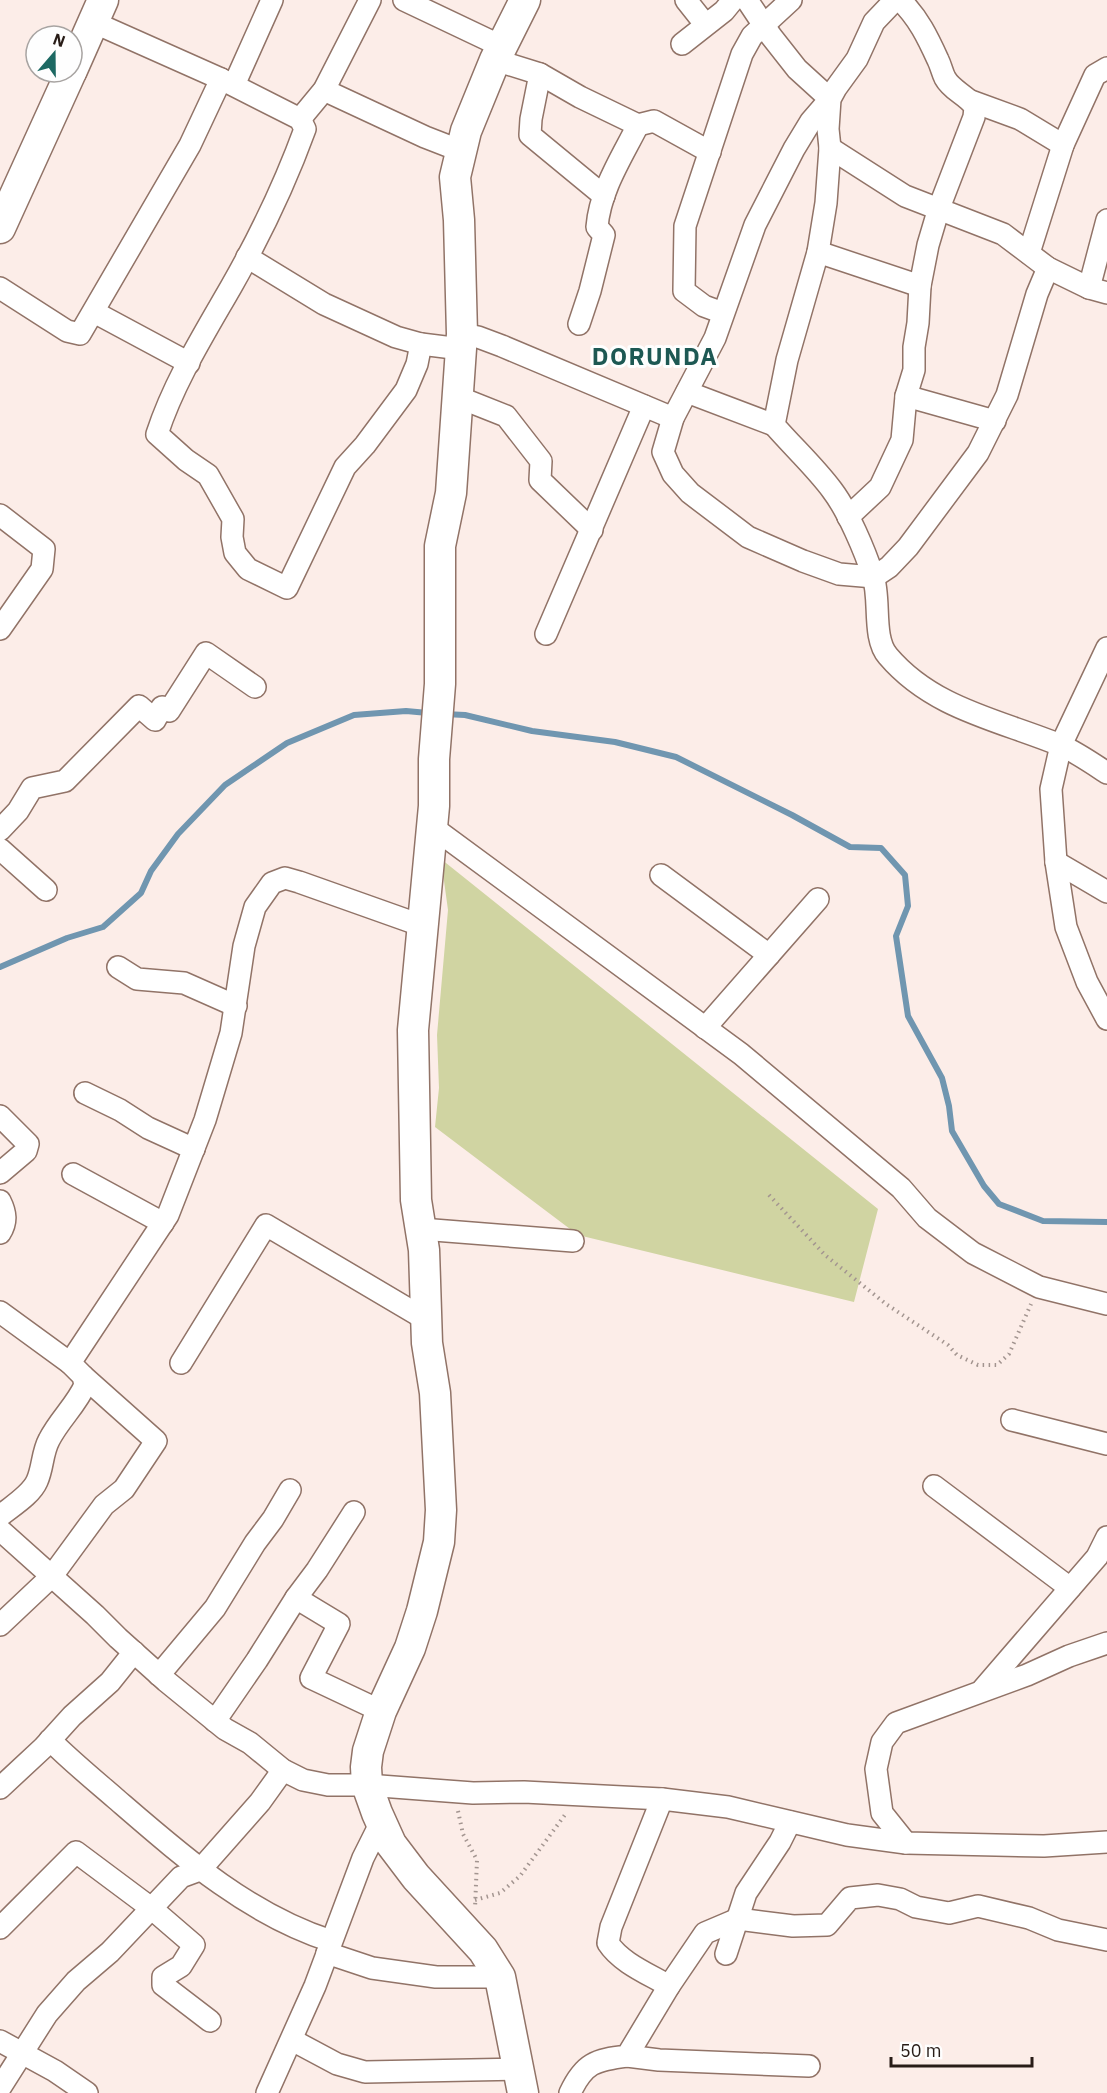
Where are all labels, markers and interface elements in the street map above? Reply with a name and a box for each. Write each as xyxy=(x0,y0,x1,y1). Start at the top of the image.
north arrow xyxy=(24,24,84,84)
text: N xyxy=(50,29,68,51)
district label: DORUNDA xyxy=(592,340,718,372)
scale bar xyxy=(891,2030,1032,2068)
text: 50 m xyxy=(900,2039,942,2062)

